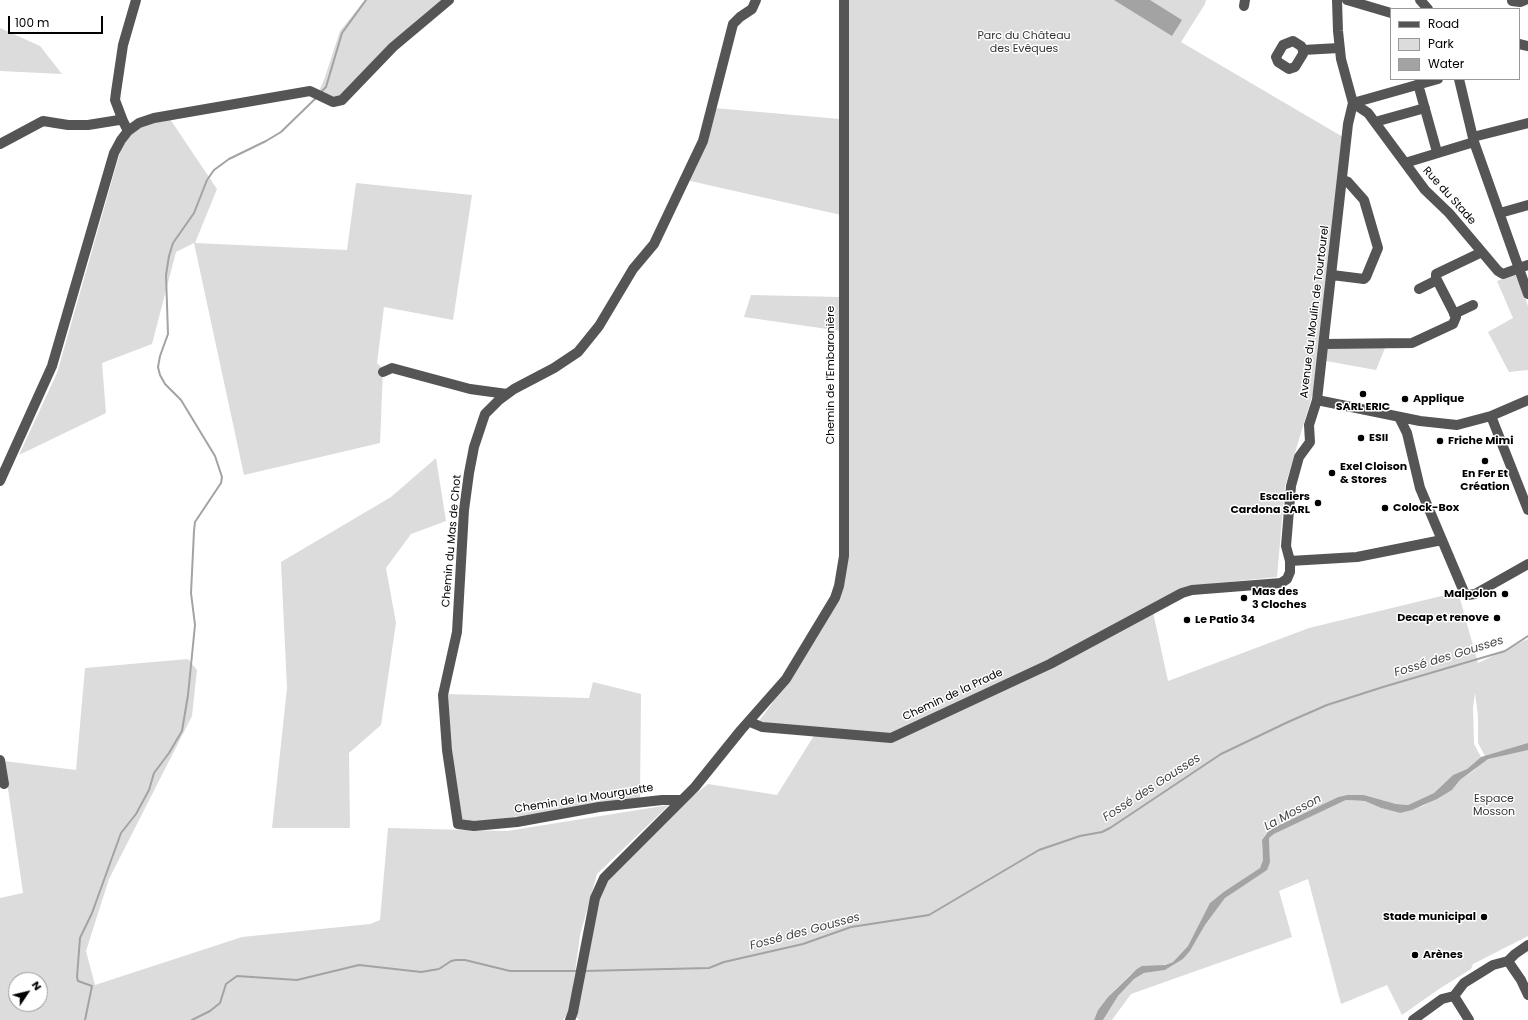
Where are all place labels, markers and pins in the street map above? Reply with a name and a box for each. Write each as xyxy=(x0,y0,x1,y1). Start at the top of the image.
marker: SARL ERIC xyxy=(1358,389,1368,399)
place label: Applique xyxy=(1413,392,1464,406)
marker: Applique xyxy=(1400,394,1410,404)
place label: SARL ERIC xyxy=(1336,400,1390,414)
place label: ESII xyxy=(1369,431,1388,445)
marker: ESII xyxy=(1356,433,1366,443)
place label: Friche Mimi xyxy=(1448,434,1513,448)
marker: Friche Mimi xyxy=(1435,436,1445,446)
marker: En Fer Et Création xyxy=(1480,456,1490,466)
place label: Exel Cloison & Stores xyxy=(1340,460,1407,486)
place label: En Fer Et Création xyxy=(1460,467,1510,493)
marker: Exel Cloison & Stores xyxy=(1327,468,1337,478)
place label: Escaliers Cardona SARL xyxy=(1230,490,1310,516)
marker: Escaliers Cardona SARL xyxy=(1313,498,1323,508)
place label: Colock-Box xyxy=(1393,501,1459,515)
marker: Colock-Box xyxy=(1380,503,1390,513)
place label: Mas des 3 Cloches xyxy=(1252,585,1307,611)
place label: Malpolon xyxy=(1444,587,1497,601)
marker: Malpolon xyxy=(1500,589,1510,599)
marker: Mas des 3 Cloches xyxy=(1239,593,1249,603)
place label: Decap et renove xyxy=(1397,611,1489,625)
place label: Le Patio 34 xyxy=(1195,613,1255,627)
marker: Decap et renove xyxy=(1492,613,1502,623)
marker: Le Patio 34 xyxy=(1182,615,1192,625)
place label: Stade municipal xyxy=(1383,910,1476,924)
marker: Stade municipal xyxy=(1479,912,1489,922)
place label: Arènes xyxy=(1423,948,1463,962)
marker: Arènes xyxy=(1410,950,1420,960)

